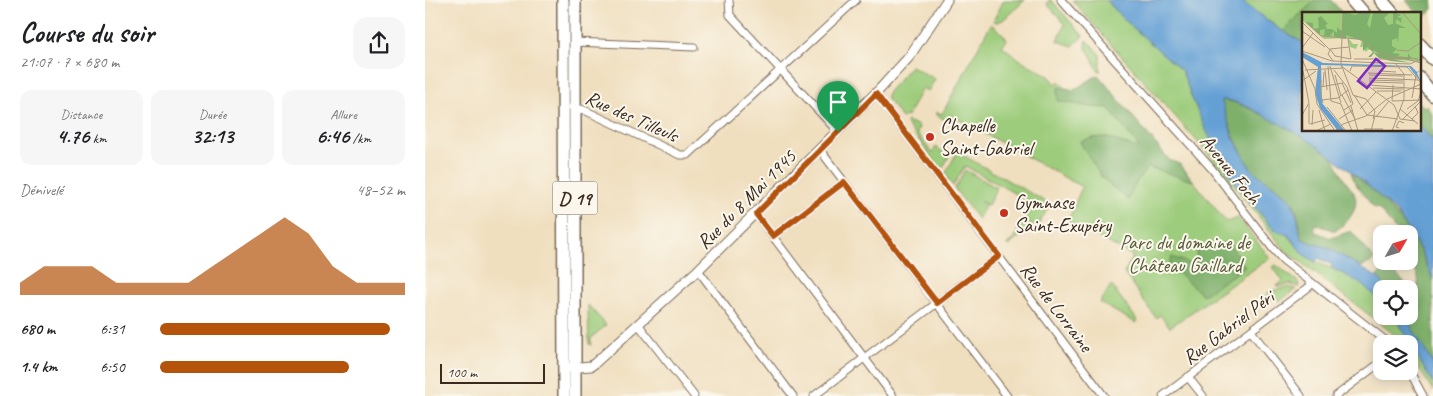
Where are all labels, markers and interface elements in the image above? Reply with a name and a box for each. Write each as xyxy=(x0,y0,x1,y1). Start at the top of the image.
inset map xyxy=(1302,12,1421,131)
text: Course du soir xyxy=(20,15,154,50)
button: share xyxy=(353,17,405,69)
text: 21:07 · 7 × 680 m xyxy=(20,52,119,72)
pin xyxy=(817,81,859,132)
street label: Rue des Tilleuls xyxy=(582,85,684,149)
icon: arrive xyxy=(824,88,852,116)
text: Distance xyxy=(61,106,102,123)
text: Durée xyxy=(199,106,226,123)
text: Allure xyxy=(330,106,357,123)
place label: Chapelle Saint-Gabriel xyxy=(940,113,1036,161)
text: 4.76 xyxy=(57,123,89,149)
text: 32:13 xyxy=(192,123,233,149)
text: 6:46 xyxy=(316,123,349,149)
street label: Avenue Foch xyxy=(1195,129,1268,211)
text: km xyxy=(89,130,106,147)
text: /km xyxy=(349,130,371,147)
marker: Chapelle Saint-Gabriel xyxy=(924,131,936,143)
street label: Rue du 8 Mai 1945 xyxy=(691,144,802,254)
text: Dénivelé xyxy=(20,180,63,200)
text: 48–52 m xyxy=(356,180,405,200)
road number: D 19 xyxy=(553,182,597,214)
place label: Gymnase Saint-Exupéry xyxy=(1014,190,1112,238)
marker: Gymnase Saint-Exupéry xyxy=(998,207,1010,219)
north arrow xyxy=(1373,225,1417,270)
map controls xyxy=(1373,225,1418,380)
park label: Parc du domaine de Château Gaillard xyxy=(1120,230,1252,278)
street label: Rue de Lorraine xyxy=(1015,258,1099,358)
button: locate xyxy=(1373,280,1418,325)
street label: Rue Gabriel Péri xyxy=(1178,283,1281,370)
text: 680 m xyxy=(20,319,55,339)
text: 6:31 xyxy=(100,319,125,339)
button: layers xyxy=(1373,335,1418,380)
text: 1.4 km xyxy=(20,357,57,377)
text: 6:50 xyxy=(100,357,125,377)
scale bar xyxy=(440,361,545,384)
text: 100 m xyxy=(447,364,477,381)

